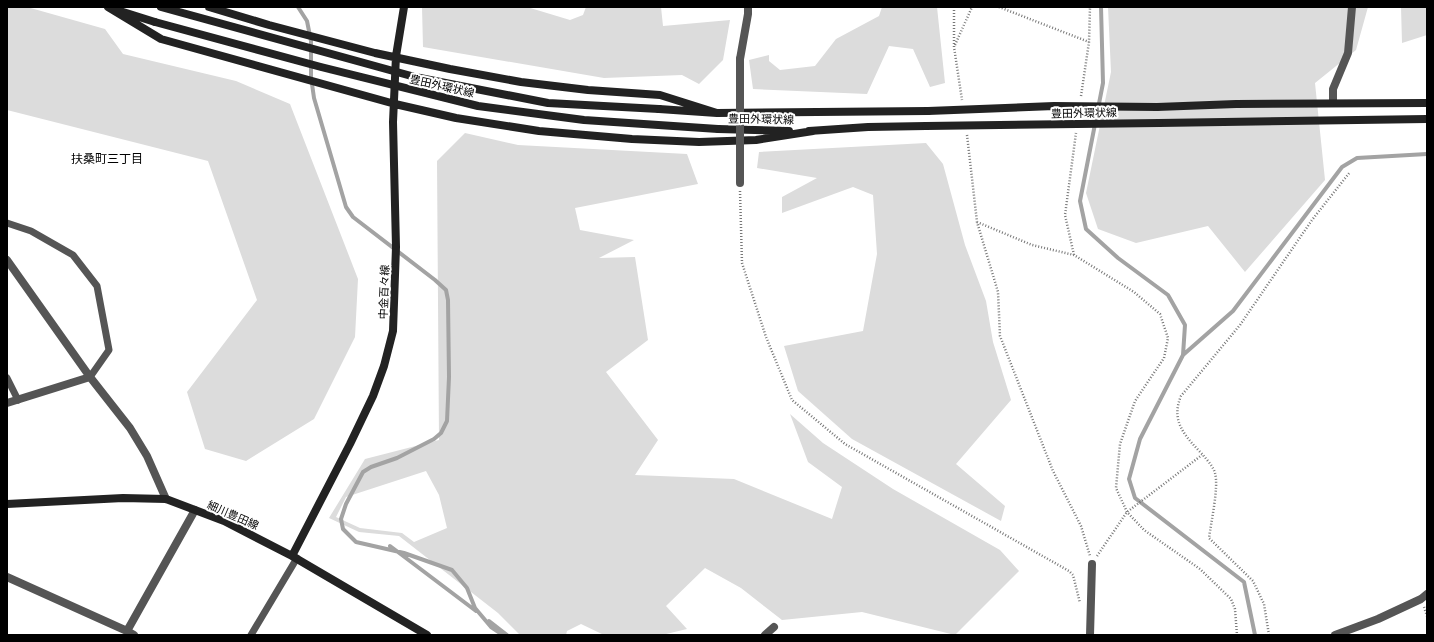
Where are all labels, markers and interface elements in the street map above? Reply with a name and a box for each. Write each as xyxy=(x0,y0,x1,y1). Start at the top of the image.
street label: 豊田外環状線 xyxy=(408,72,476,100)
street label: 豊田外環状線 xyxy=(1051,105,1117,121)
street label: 豊田外環状線 xyxy=(728,111,794,127)
district label: 扶桑町三丁目 xyxy=(71,151,143,166)
street label: 中金百々線 xyxy=(376,264,392,320)
street label: 細川豊田線 xyxy=(205,497,261,533)

